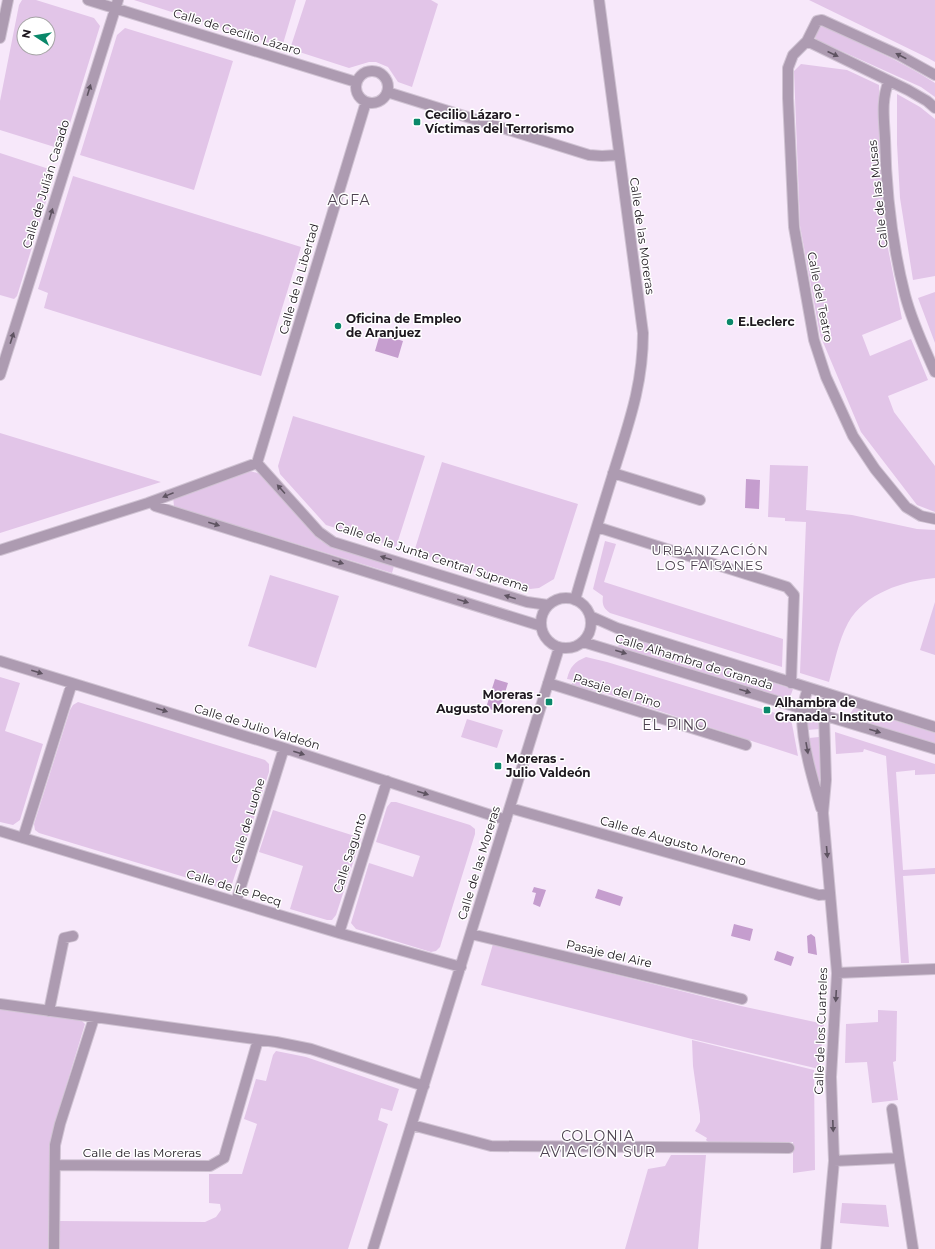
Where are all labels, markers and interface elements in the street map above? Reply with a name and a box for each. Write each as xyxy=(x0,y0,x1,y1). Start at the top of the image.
street label: Calle de Cecilio Lázaro xyxy=(171,5,303,58)
north arrow xyxy=(16,16,56,56)
text: N xyxy=(18,28,34,40)
one-way arrow xyxy=(827,51,838,57)
one-way arrow xyxy=(895,53,907,59)
one-way arrow xyxy=(86,84,92,96)
place label: Cecilio Lázaro - Víctimas del Terrorismo xyxy=(424,107,574,136)
marker: Cecilio Lázaro - Víctimas del Terrorismo xyxy=(412,117,422,127)
street label: Calle de Julián Casado xyxy=(19,118,72,250)
street label: Calle de las Musas xyxy=(864,139,891,249)
street label: Calle de las Moreras xyxy=(627,176,658,296)
district label: AGFA xyxy=(327,191,371,209)
one-way arrow xyxy=(48,208,54,220)
street label: Calle de la Libertad xyxy=(275,222,322,336)
street label: Calle del Teatro xyxy=(804,251,837,343)
place label: Oficina de Empleo de Aranjuez xyxy=(346,311,462,340)
place label: E.Leclerc xyxy=(738,314,795,329)
marker: E.Leclerc xyxy=(725,317,735,327)
marker: Oficina de Empleo de Aranjuez xyxy=(333,321,343,331)
one-way arrow xyxy=(9,332,15,344)
one-way arrow xyxy=(277,485,286,494)
one-way arrow xyxy=(163,492,174,498)
street label: Calle de la Junta Central Suprema xyxy=(333,518,531,595)
one-way arrow xyxy=(208,522,220,528)
district label: URBANIZACIÓN LOS FAISANES xyxy=(651,542,769,573)
one-way arrow xyxy=(380,555,392,561)
one-way arrow xyxy=(333,559,345,565)
one-way arrow xyxy=(504,594,516,600)
one-way arrow xyxy=(457,598,469,604)
street label: Calle Alhambra de Granada xyxy=(613,630,775,693)
one-way arrow xyxy=(615,649,627,655)
one-way arrow xyxy=(32,669,44,675)
street label: Pasaje del Pino xyxy=(571,670,663,711)
place label: Moreras - Augusto Moreno xyxy=(435,687,541,716)
one-way arrow xyxy=(739,688,751,694)
place label: Alhambra de Granada - Instituto xyxy=(774,695,893,724)
marker: Moreras - Augusto Moreno xyxy=(544,697,554,707)
street label: Calle de Julio Valdeón xyxy=(192,700,322,753)
marker: Alhambra de Granada - Instituto xyxy=(762,705,772,715)
one-way arrow xyxy=(156,707,168,713)
district label: EL PINO xyxy=(642,716,708,734)
one-way arrow xyxy=(869,728,881,734)
one-way arrow xyxy=(804,742,810,754)
one-way arrow xyxy=(293,750,305,756)
place label: Moreras - Julio Valdeón xyxy=(505,751,591,780)
marker: Moreras - Julio Valdeón xyxy=(493,761,503,771)
street label: Calle de Luohe xyxy=(227,776,268,866)
one-way arrow xyxy=(417,790,429,796)
street label: Calle de las Moreras xyxy=(454,804,503,922)
street label: Calle Sagunto xyxy=(330,811,370,895)
street label: Calle de Augusto Moreno xyxy=(598,812,748,869)
one-way arrow xyxy=(823,846,830,858)
street label: Calle de Le Pecq xyxy=(185,866,284,909)
street label: Pasaje del Aire xyxy=(565,936,653,971)
street label: Calle de los Cuarteles xyxy=(811,967,830,1095)
one-way arrow xyxy=(833,990,839,1003)
one-way arrow xyxy=(830,1120,836,1133)
district label: COLONIA AVIACIÓN SUR xyxy=(540,1127,656,1161)
street label: Calle de las Moreras xyxy=(83,1145,201,1160)

